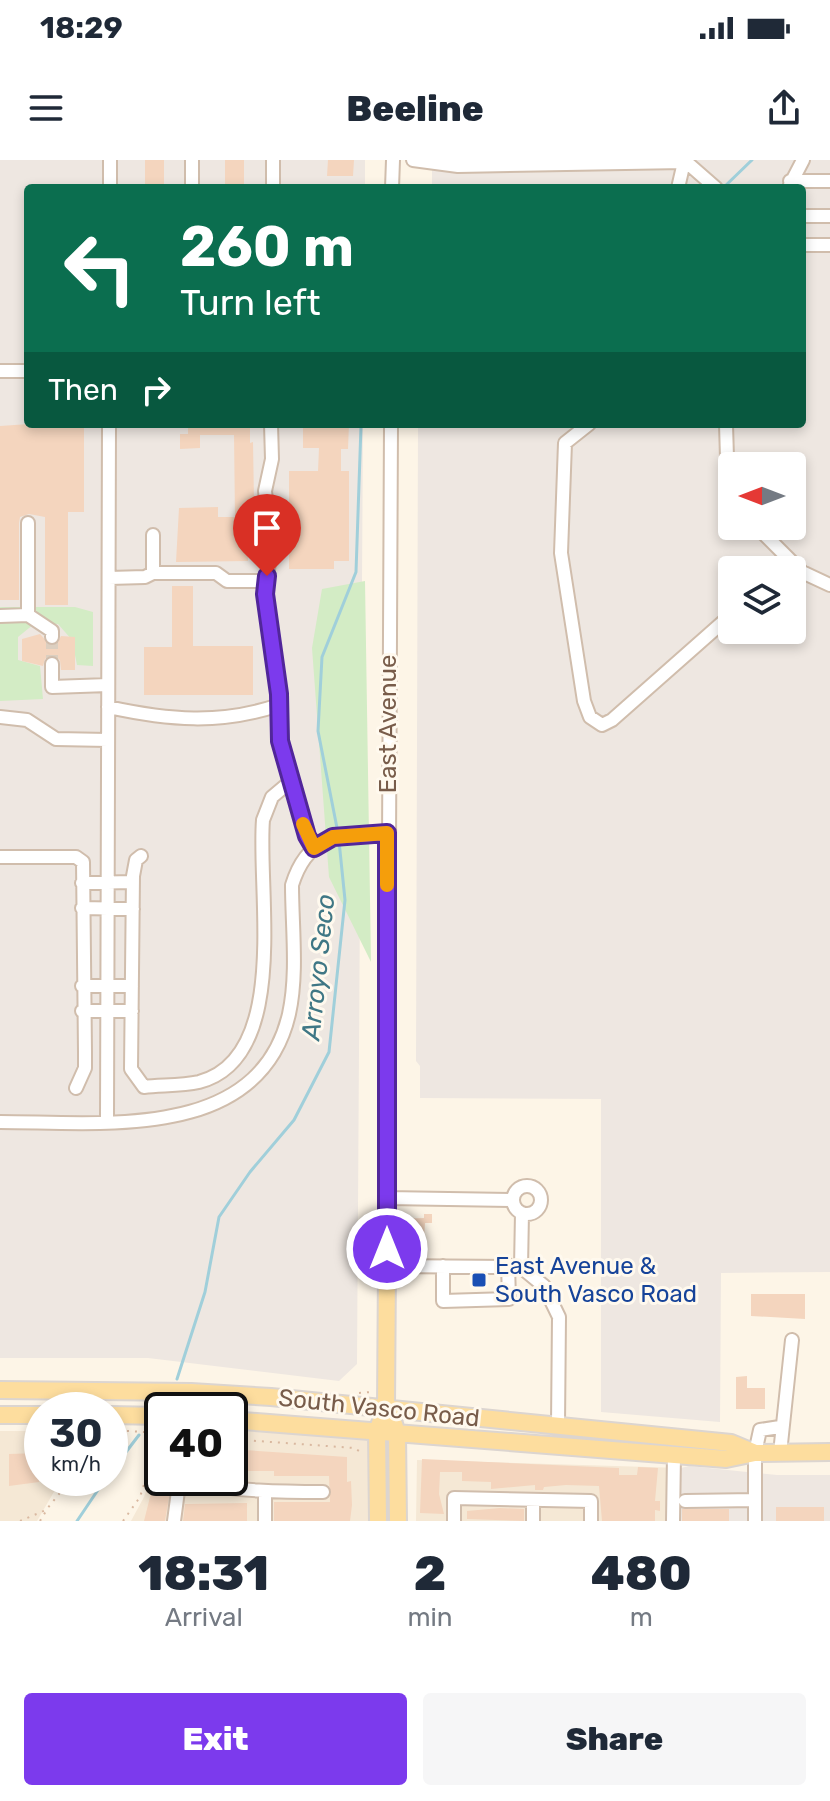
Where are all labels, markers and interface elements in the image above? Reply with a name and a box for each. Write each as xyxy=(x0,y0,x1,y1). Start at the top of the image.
text: 18:29 xyxy=(40,10,123,46)
icon: menu xyxy=(24,86,68,130)
icon: share xyxy=(762,86,806,130)
text: Beeline xyxy=(346,87,484,130)
text: 260 m xyxy=(180,214,354,280)
icon: left xyxy=(48,216,152,320)
text: Turn left xyxy=(180,281,321,324)
icon: right xyxy=(134,368,178,412)
text: Then xyxy=(48,372,118,408)
north arrow xyxy=(718,452,806,540)
map controls xyxy=(718,452,806,644)
pin xyxy=(233,494,301,576)
icon: arrive xyxy=(245,506,289,550)
button: layers xyxy=(718,556,806,644)
street label: East Avenue xyxy=(374,655,402,793)
water label: Arroyo Seco xyxy=(295,893,342,1044)
position arrow xyxy=(345,1207,429,1291)
place label: East Avenue & South Vasco Road xyxy=(495,1252,697,1308)
marker: East Avenue & South Vasco Road xyxy=(470,1271,488,1289)
street label: South Vasco Road xyxy=(277,1384,481,1432)
speed limit sign: 40 xyxy=(144,1392,248,1496)
text: 30 xyxy=(49,1410,103,1457)
text: km/h xyxy=(51,1452,101,1476)
text: 18:31 xyxy=(138,1545,269,1602)
text: 2 xyxy=(414,1545,446,1602)
text: 480 xyxy=(591,1545,692,1602)
text: Arrival xyxy=(165,1602,243,1633)
text: min xyxy=(407,1602,453,1633)
text: m xyxy=(630,1602,653,1633)
button: Exit xyxy=(24,1693,407,1785)
button: Share xyxy=(423,1693,806,1785)

